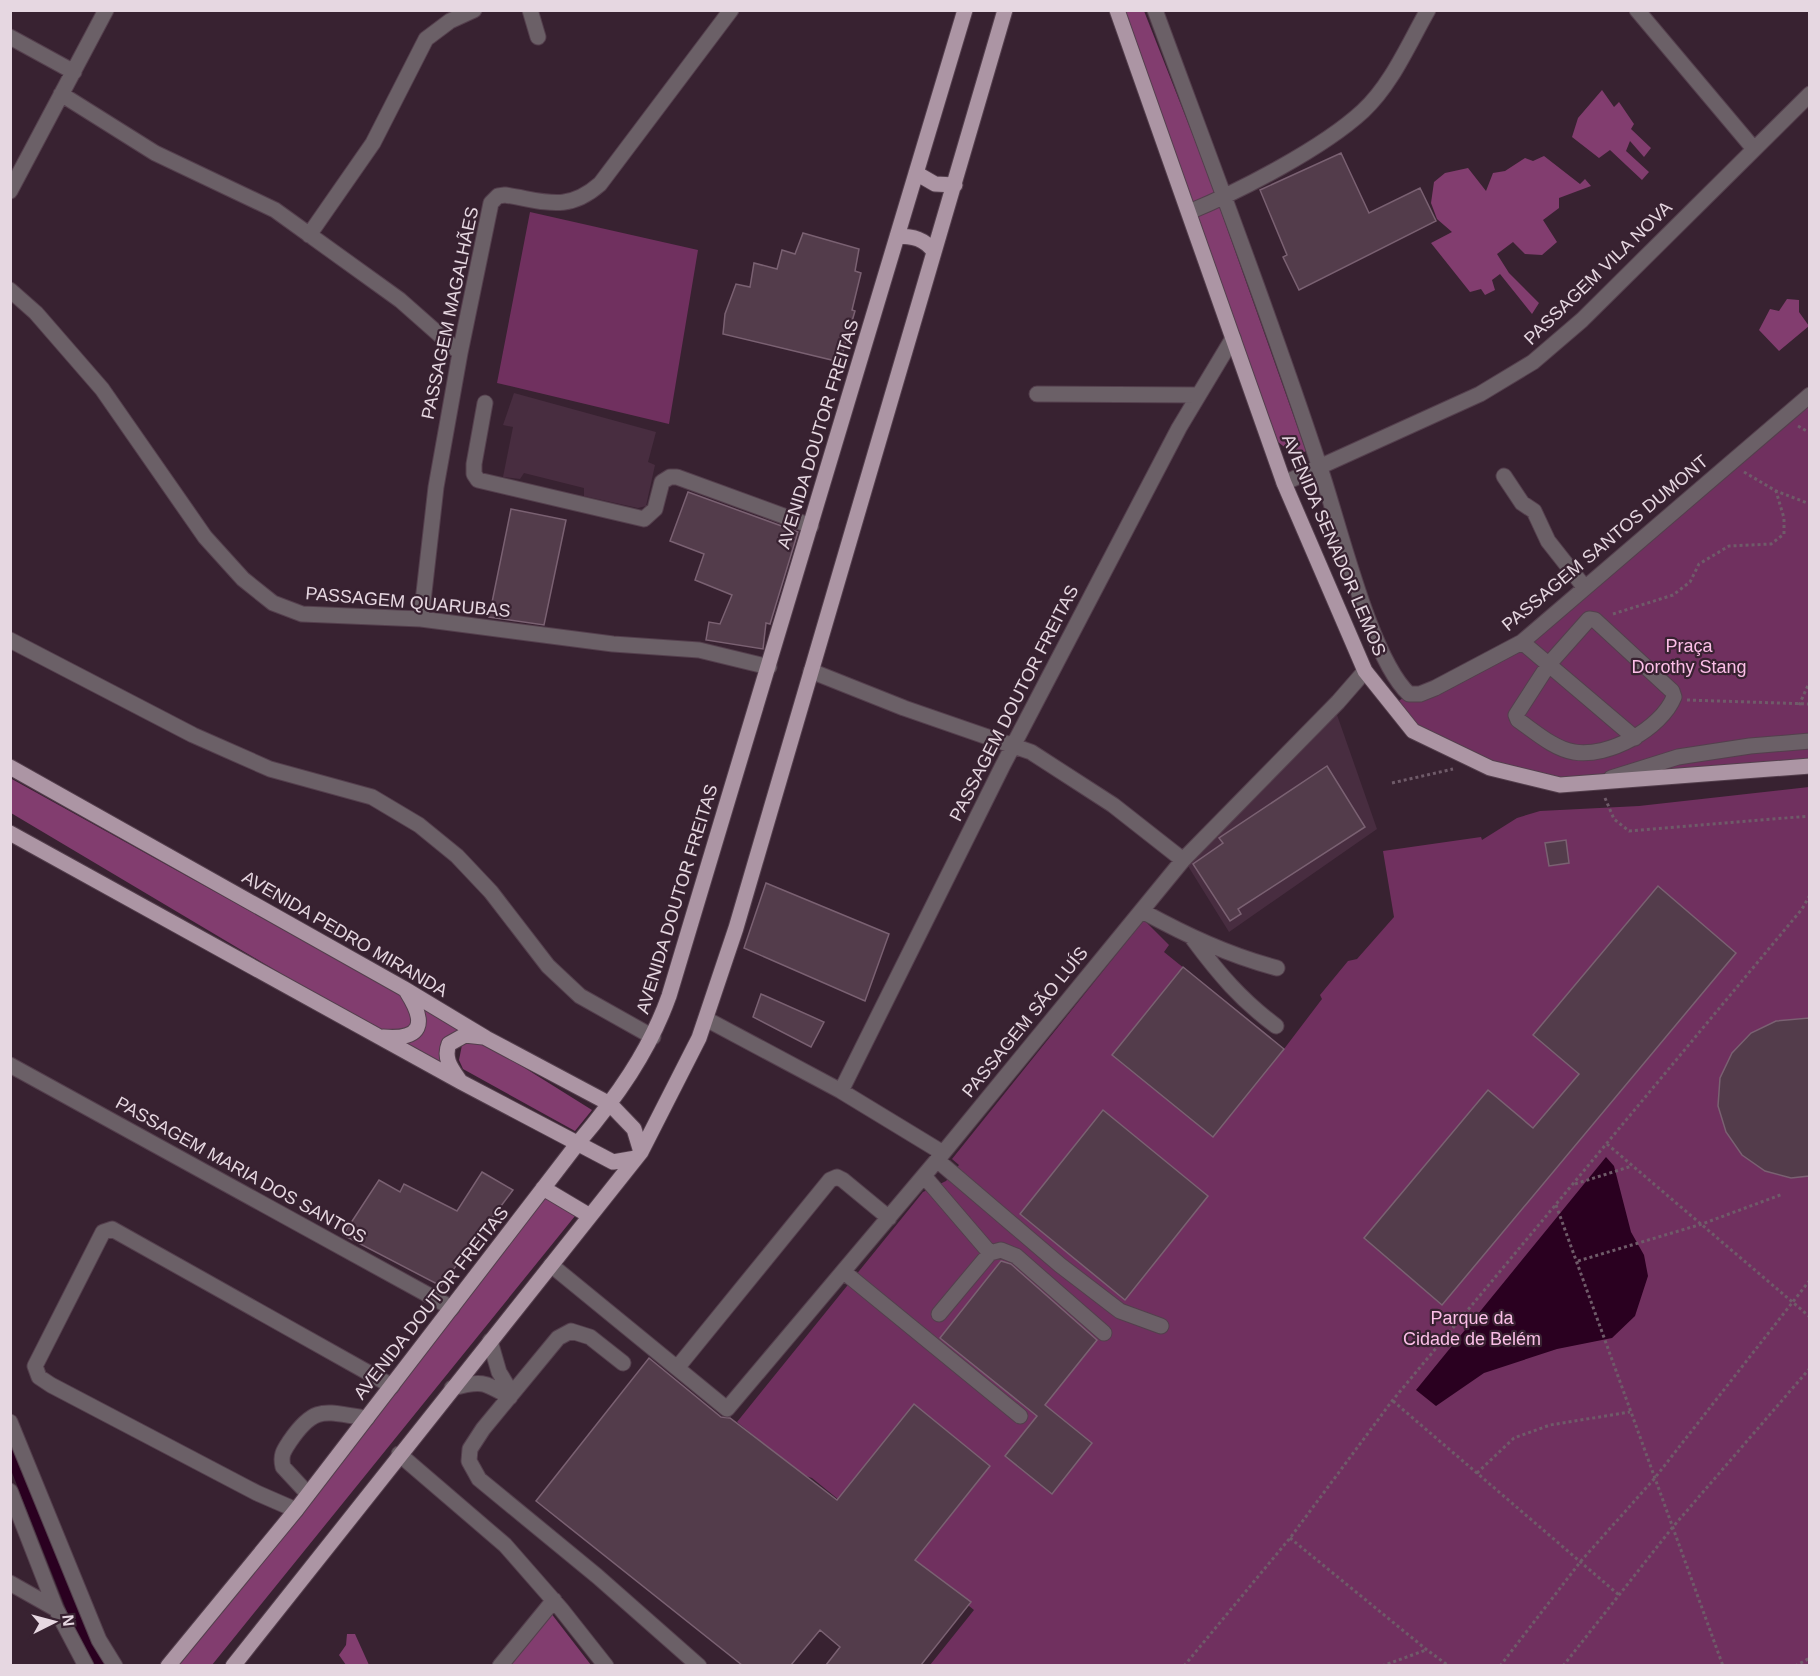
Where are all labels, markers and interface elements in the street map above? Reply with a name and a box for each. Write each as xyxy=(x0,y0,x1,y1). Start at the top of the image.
street label: PASSAGEM VILA NOVA xyxy=(1520,197,1676,349)
street label: PASSAGEM MAGALHÃES xyxy=(417,205,482,421)
street label: AVENIDA DOUTOR FREITAS xyxy=(773,317,863,551)
street label: AVENIDA SENADOR LEMOS xyxy=(1278,431,1390,659)
street label: PASSAGEM SANTOS DUMONT xyxy=(1498,451,1712,635)
street label: PASSAGEM DOUTOR FREITAS xyxy=(946,582,1082,824)
street label: PASSAGEM QUARUBAS xyxy=(305,583,511,621)
park label: Praça Dorothy Stang xyxy=(1631,636,1747,677)
street label: AVENIDA DOUTOR FREITAS xyxy=(632,782,722,1016)
street label: AVENIDA PEDRO MIRANDA xyxy=(239,867,451,1001)
street label: PASSAGEM SÃO LUÍS xyxy=(957,942,1092,1101)
street label: PASSAGEM MARIA DOS SANTOS xyxy=(112,1093,370,1247)
street label: AVENIDA DOUTOR FREITAS xyxy=(350,1203,512,1403)
park label: Parque da Cidade de Belém xyxy=(1403,1308,1541,1349)
north arrow xyxy=(24,1592,84,1652)
text: N xyxy=(59,1614,77,1627)

